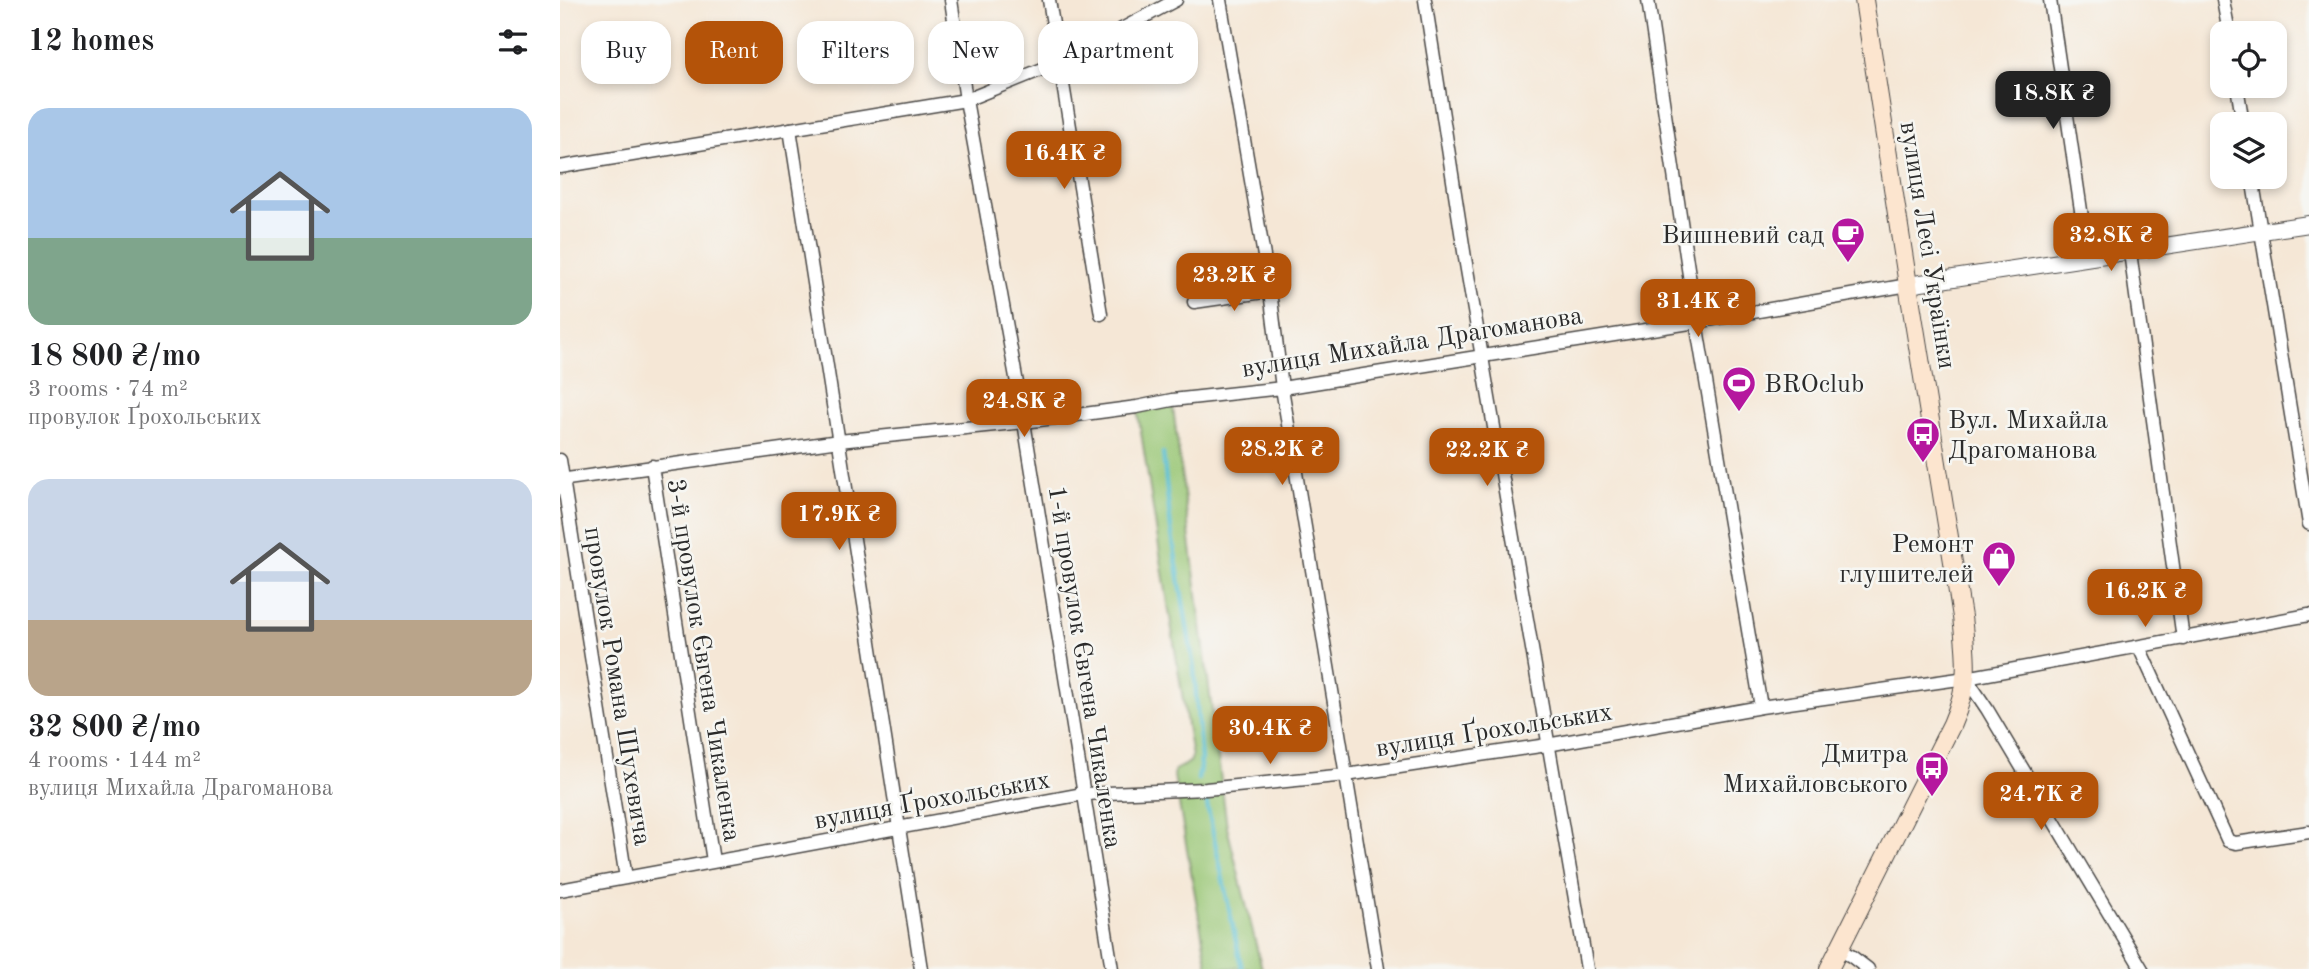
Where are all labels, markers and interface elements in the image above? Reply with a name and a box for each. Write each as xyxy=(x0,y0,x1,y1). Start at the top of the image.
chip: Buy xyxy=(581,21,671,84)
chip: Rent xyxy=(685,21,783,84)
chip: Filters xyxy=(797,21,914,84)
chip: New xyxy=(928,21,1024,84)
chip: Apartment xyxy=(1038,21,1198,84)
map controls xyxy=(2210,21,2287,189)
button: locate xyxy=(2210,21,2287,98)
icon: filters xyxy=(494,23,532,61)
text: 12 homes xyxy=(28,27,154,57)
pin: 18.8K ₴ xyxy=(1988,72,2118,131)
text: 18.8K ₴ xyxy=(2011,82,2095,105)
button: layers xyxy=(2210,112,2287,189)
street label: вулиця Лесі Українки xyxy=(1895,120,1959,371)
pin: 16.4K ₴ xyxy=(999,132,1129,191)
text: 16.4K ₴ xyxy=(1022,142,1106,165)
icon: home xyxy=(217,153,343,279)
pin: 32.8K ₴ xyxy=(2046,214,2176,273)
cafe icon: Вишневий сад xyxy=(1829,215,1867,264)
place label: Вишневий сад xyxy=(1661,223,1824,249)
text: 32.8K ₴ xyxy=(2069,224,2153,247)
pin: 23.2K ₴ xyxy=(1169,254,1299,313)
text: 23.2K ₴ xyxy=(1192,264,1276,287)
pin: 31.4K ₴ xyxy=(1633,280,1763,339)
text: 31.4K ₴ xyxy=(1656,290,1740,313)
street label: вулиця Михайла Драгоманова xyxy=(1240,303,1585,383)
text: 18 800 ₴/mo xyxy=(28,342,201,372)
sports icon: BROclub xyxy=(1720,364,1758,413)
place label: BROclub xyxy=(1764,372,1864,398)
text: 3 rooms · 74 m² xyxy=(28,378,188,401)
pin: 24.8K ₴ xyxy=(959,380,1089,439)
text: 24.8K ₴ xyxy=(982,390,1066,413)
text: провулок Ґрохольських xyxy=(28,406,262,429)
place label: Вул. Михайла Драгоманова xyxy=(1948,408,2108,464)
bus stop icon: Вул. Михайла Драгоманова xyxy=(1904,415,1942,464)
pin: 28.2K ₴ xyxy=(1217,428,1347,487)
pin: 22.2K ₴ xyxy=(1422,428,1552,488)
text: 28.2K ₴ xyxy=(1240,438,1324,461)
text: 22.2K ₴ xyxy=(1445,439,1529,462)
street label: 3-й провулок Євгена Чикаленка xyxy=(661,477,745,844)
street label: 1-й провулок Євгена Чикаленка xyxy=(1042,484,1126,851)
pin: 17.9K ₴ xyxy=(774,492,904,552)
text: 17.9K ₴ xyxy=(797,503,881,526)
icon: home xyxy=(217,524,343,650)
street label: провулок Романа Шухевича xyxy=(579,525,655,848)
place label: Ремонт глушителей xyxy=(1839,532,1974,588)
shop icon: Ремонт глушителей xyxy=(1980,539,2018,588)
pin: 16.2K ₴ xyxy=(2080,570,2210,629)
text: 16.2K ₴ xyxy=(2103,580,2187,603)
street label: вулиця Ґрохольських xyxy=(1373,695,1615,763)
pin: 30.4K ₴ xyxy=(1205,706,1335,766)
text: 32 800 ₴/mo xyxy=(28,713,201,743)
text: 30.4K ₴ xyxy=(1228,717,1312,740)
place label: Дмитра Михайловського xyxy=(1722,742,1908,798)
text: 4 rooms · 144 m² xyxy=(28,749,201,772)
bus stop icon: Дмитра Михайловського xyxy=(1913,749,1951,798)
street label: вулиця Ґрохольських xyxy=(812,763,1052,835)
pin: 24.7K ₴ xyxy=(1976,772,2106,832)
text: вулиця Михайла Драгоманова xyxy=(28,777,333,800)
text: 24.7K ₴ xyxy=(1999,783,2083,806)

